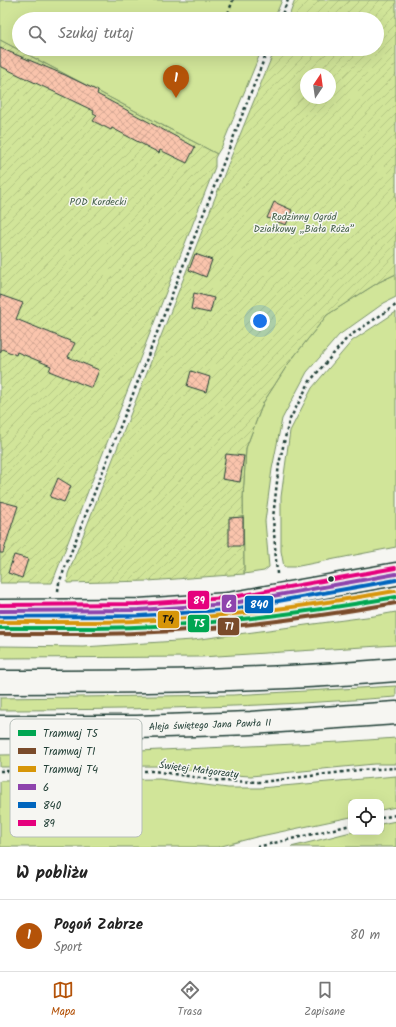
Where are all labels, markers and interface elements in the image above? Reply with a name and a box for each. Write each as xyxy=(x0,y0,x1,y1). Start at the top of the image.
search box xyxy=(12,12,384,56)
text: Szukaj tutaj xyxy=(58,22,133,46)
icon: search xyxy=(26,23,48,45)
pin: 1 xyxy=(163,65,189,98)
north arrow xyxy=(300,68,336,104)
park label: POD Kordecki xyxy=(70,194,127,210)
park label: Rodzinny Ogród Działkowy „Biała Róża” xyxy=(253,209,355,237)
your location xyxy=(250,311,270,331)
unlabelled marker xyxy=(326,574,336,584)
line badge: 89 xyxy=(187,590,210,610)
text: 89 xyxy=(193,592,205,610)
line badge: 6 xyxy=(221,594,237,613)
line badge: 840 xyxy=(244,595,274,614)
text: 6 xyxy=(226,596,232,614)
text: 840 xyxy=(250,596,268,614)
line badge: T4 xyxy=(157,610,180,629)
text: T4 xyxy=(162,611,174,629)
line badge: T5 xyxy=(187,614,210,633)
text: T5 xyxy=(193,615,206,633)
line badge: T1 xyxy=(217,617,240,636)
text: T1 xyxy=(224,618,234,636)
street label: Aleja świętego Jana Pawła II xyxy=(149,715,272,735)
legend xyxy=(10,719,142,837)
text: Tramwaj T5 xyxy=(43,725,99,743)
text: Tramwaj T1 xyxy=(43,743,96,761)
street label: Świętej Małgorzaty xyxy=(158,757,240,783)
text: Tramwaj T4 xyxy=(43,761,98,779)
text: 6 xyxy=(43,779,49,797)
text: 840 xyxy=(43,797,62,815)
map controls xyxy=(348,799,384,835)
button: locate xyxy=(348,799,384,835)
text: 89 xyxy=(43,815,56,833)
text: W pobliżu xyxy=(16,860,87,887)
text: Pogoń Zabrze xyxy=(54,913,143,937)
text: 1 xyxy=(27,925,31,946)
text: 80 m xyxy=(350,925,380,946)
text: Sport xyxy=(54,937,82,958)
tab: Mapa xyxy=(51,979,75,1021)
tab: Trasa xyxy=(178,979,202,1021)
tab: Zapisane xyxy=(304,979,345,1021)

